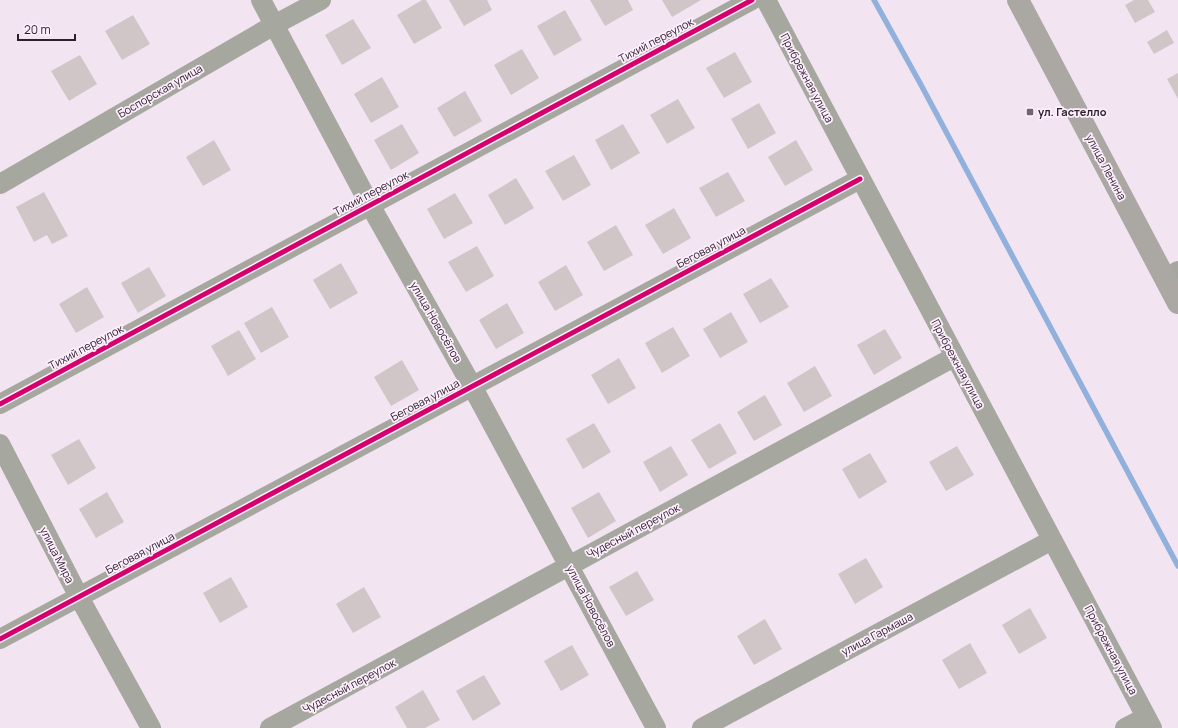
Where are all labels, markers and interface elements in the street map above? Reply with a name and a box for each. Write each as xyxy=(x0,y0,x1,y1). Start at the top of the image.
street label: Тихий переулок xyxy=(616,13,696,66)
scale bar xyxy=(18,16,75,42)
text: 20 m xyxy=(24,21,51,38)
street label: Прибрежная улица xyxy=(778,30,837,125)
street label: Боспорская улица xyxy=(115,60,205,121)
place label: ул. Гастелло xyxy=(1038,104,1107,119)
marker: ул. Гастелло xyxy=(1025,107,1035,117)
street label: улица Ленина xyxy=(1083,131,1130,202)
street label: Тихий переулок xyxy=(331,166,411,219)
street label: Беговая улица xyxy=(674,222,748,271)
street label: улица Новосёлов xyxy=(407,279,466,365)
street label: Прибрежная улица xyxy=(929,316,988,411)
street label: Тихий переулок xyxy=(46,320,126,373)
street label: Беговая улица xyxy=(388,375,462,424)
street label: Чудесный переулок xyxy=(584,499,682,561)
street label: улица Мира xyxy=(37,524,78,586)
street label: Беговая улица xyxy=(103,528,177,577)
street label: улица Новосёлов xyxy=(563,562,619,650)
street label: Прибрежная улица xyxy=(1082,602,1141,697)
street label: улица Гармаша xyxy=(838,608,915,659)
street label: Чудесный переулок xyxy=(300,654,398,716)

